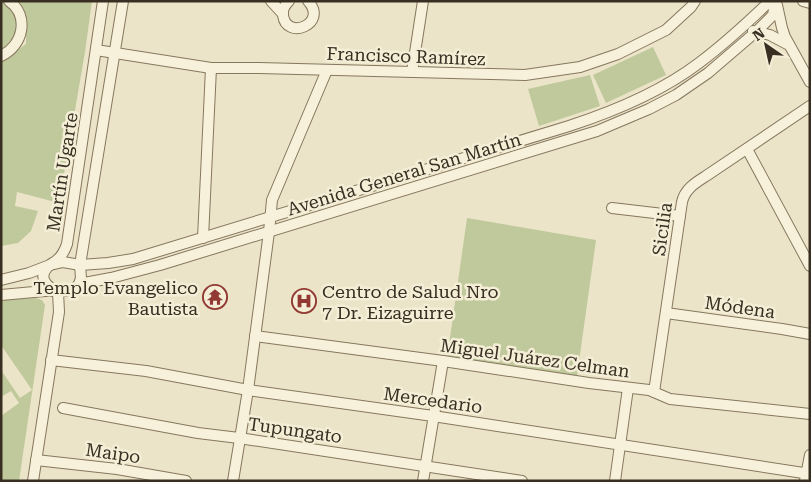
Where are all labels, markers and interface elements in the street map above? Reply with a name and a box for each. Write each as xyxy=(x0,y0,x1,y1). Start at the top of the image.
north arrow xyxy=(741,20,791,70)
text: N xyxy=(750,24,768,44)
street label: Francisco Ramírez xyxy=(326,43,486,69)
street label: Martín Ugarte xyxy=(42,111,82,233)
street label: Avenida General San Martín xyxy=(284,128,524,220)
street label: Sicilia xyxy=(648,201,676,257)
place label: Templo Evangelico Bautista xyxy=(33,277,198,319)
place label: Centro de Salud Nro 7 Dr. Eizaguirre xyxy=(322,281,499,323)
temple icon: Templo Evangelico Bautista xyxy=(202,284,228,310)
hospital icon: Centro de Salud Nro 7 Dr. Eizaguirre xyxy=(291,288,317,314)
street label: Módena xyxy=(703,292,777,322)
street label: Miguel Juárez Celman xyxy=(439,334,631,382)
street label: Mercedario xyxy=(382,383,484,417)
street label: Tupungato xyxy=(247,413,343,447)
street label: Maipo xyxy=(84,439,142,467)

